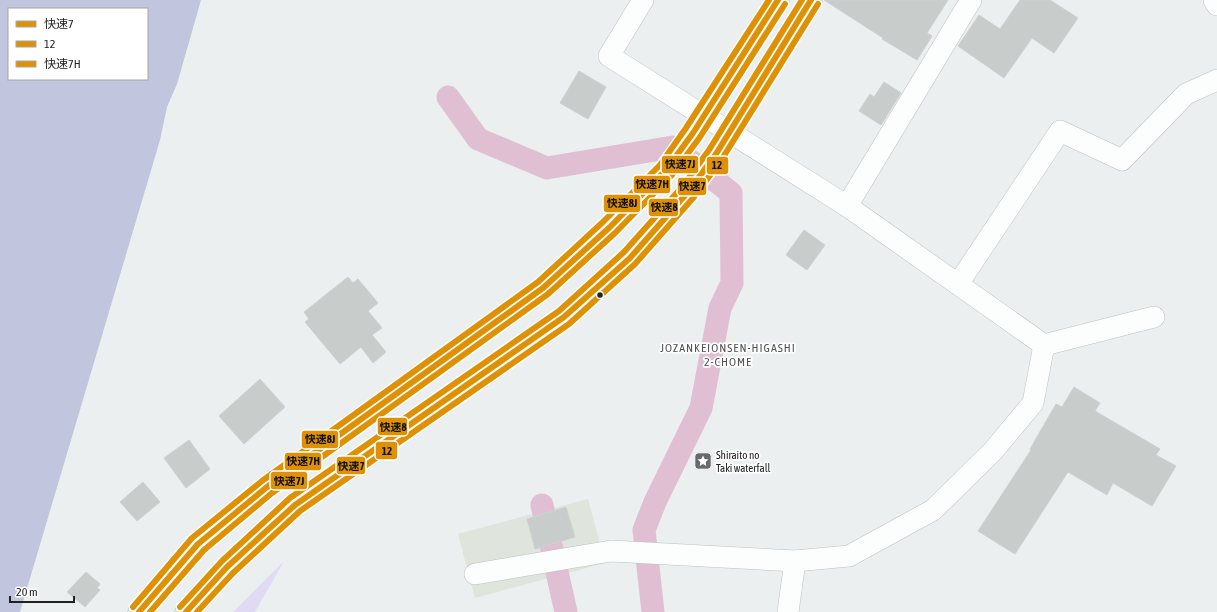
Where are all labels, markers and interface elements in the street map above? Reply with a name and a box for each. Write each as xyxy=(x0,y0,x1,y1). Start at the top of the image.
legend xyxy=(8,8,148,80)
text: 快速7 xyxy=(44,17,74,31)
text: 12 xyxy=(44,37,55,51)
text: 快速7H xyxy=(44,57,81,71)
line badge: 快速7J xyxy=(661,155,699,174)
line badge: 12 xyxy=(706,156,729,175)
text: 快速7J xyxy=(665,158,696,170)
text: 12 xyxy=(712,159,722,171)
line badge: 快速7H xyxy=(633,175,671,194)
line badge: 快速7 xyxy=(677,177,707,196)
text: 快速7H xyxy=(635,178,669,190)
text: 快速7 xyxy=(678,180,706,192)
line badge: 快速8J xyxy=(603,194,641,213)
text: 快速8J xyxy=(607,197,638,209)
line badge: 快速8 xyxy=(648,198,679,217)
text: 快速8 xyxy=(650,201,678,213)
unlabelled marker xyxy=(595,290,605,300)
district label: JOZANKEIONSEN-HIGASHI 2-CHOME xyxy=(660,341,796,369)
line badge: 快速8 xyxy=(377,417,408,436)
text: 快速8 xyxy=(379,421,407,433)
line badge: 快速8J xyxy=(301,430,339,449)
text: 快速8J xyxy=(305,433,336,445)
line badge: 12 xyxy=(375,441,398,460)
text: 12 xyxy=(382,445,392,457)
place label: Shiraito no Taki waterfall xyxy=(716,449,771,474)
place icon: Shiraito no Taki waterfall xyxy=(693,451,713,471)
line badge: 快速7H xyxy=(284,452,322,471)
text: 快速7H xyxy=(286,455,320,467)
line badge: 快速7 xyxy=(336,456,366,475)
text: 快速7 xyxy=(337,460,365,472)
line badge: 快速7J xyxy=(270,471,308,490)
text: 快速7J xyxy=(274,475,305,487)
scale bar xyxy=(10,578,74,604)
text: 20 m xyxy=(16,585,38,599)

